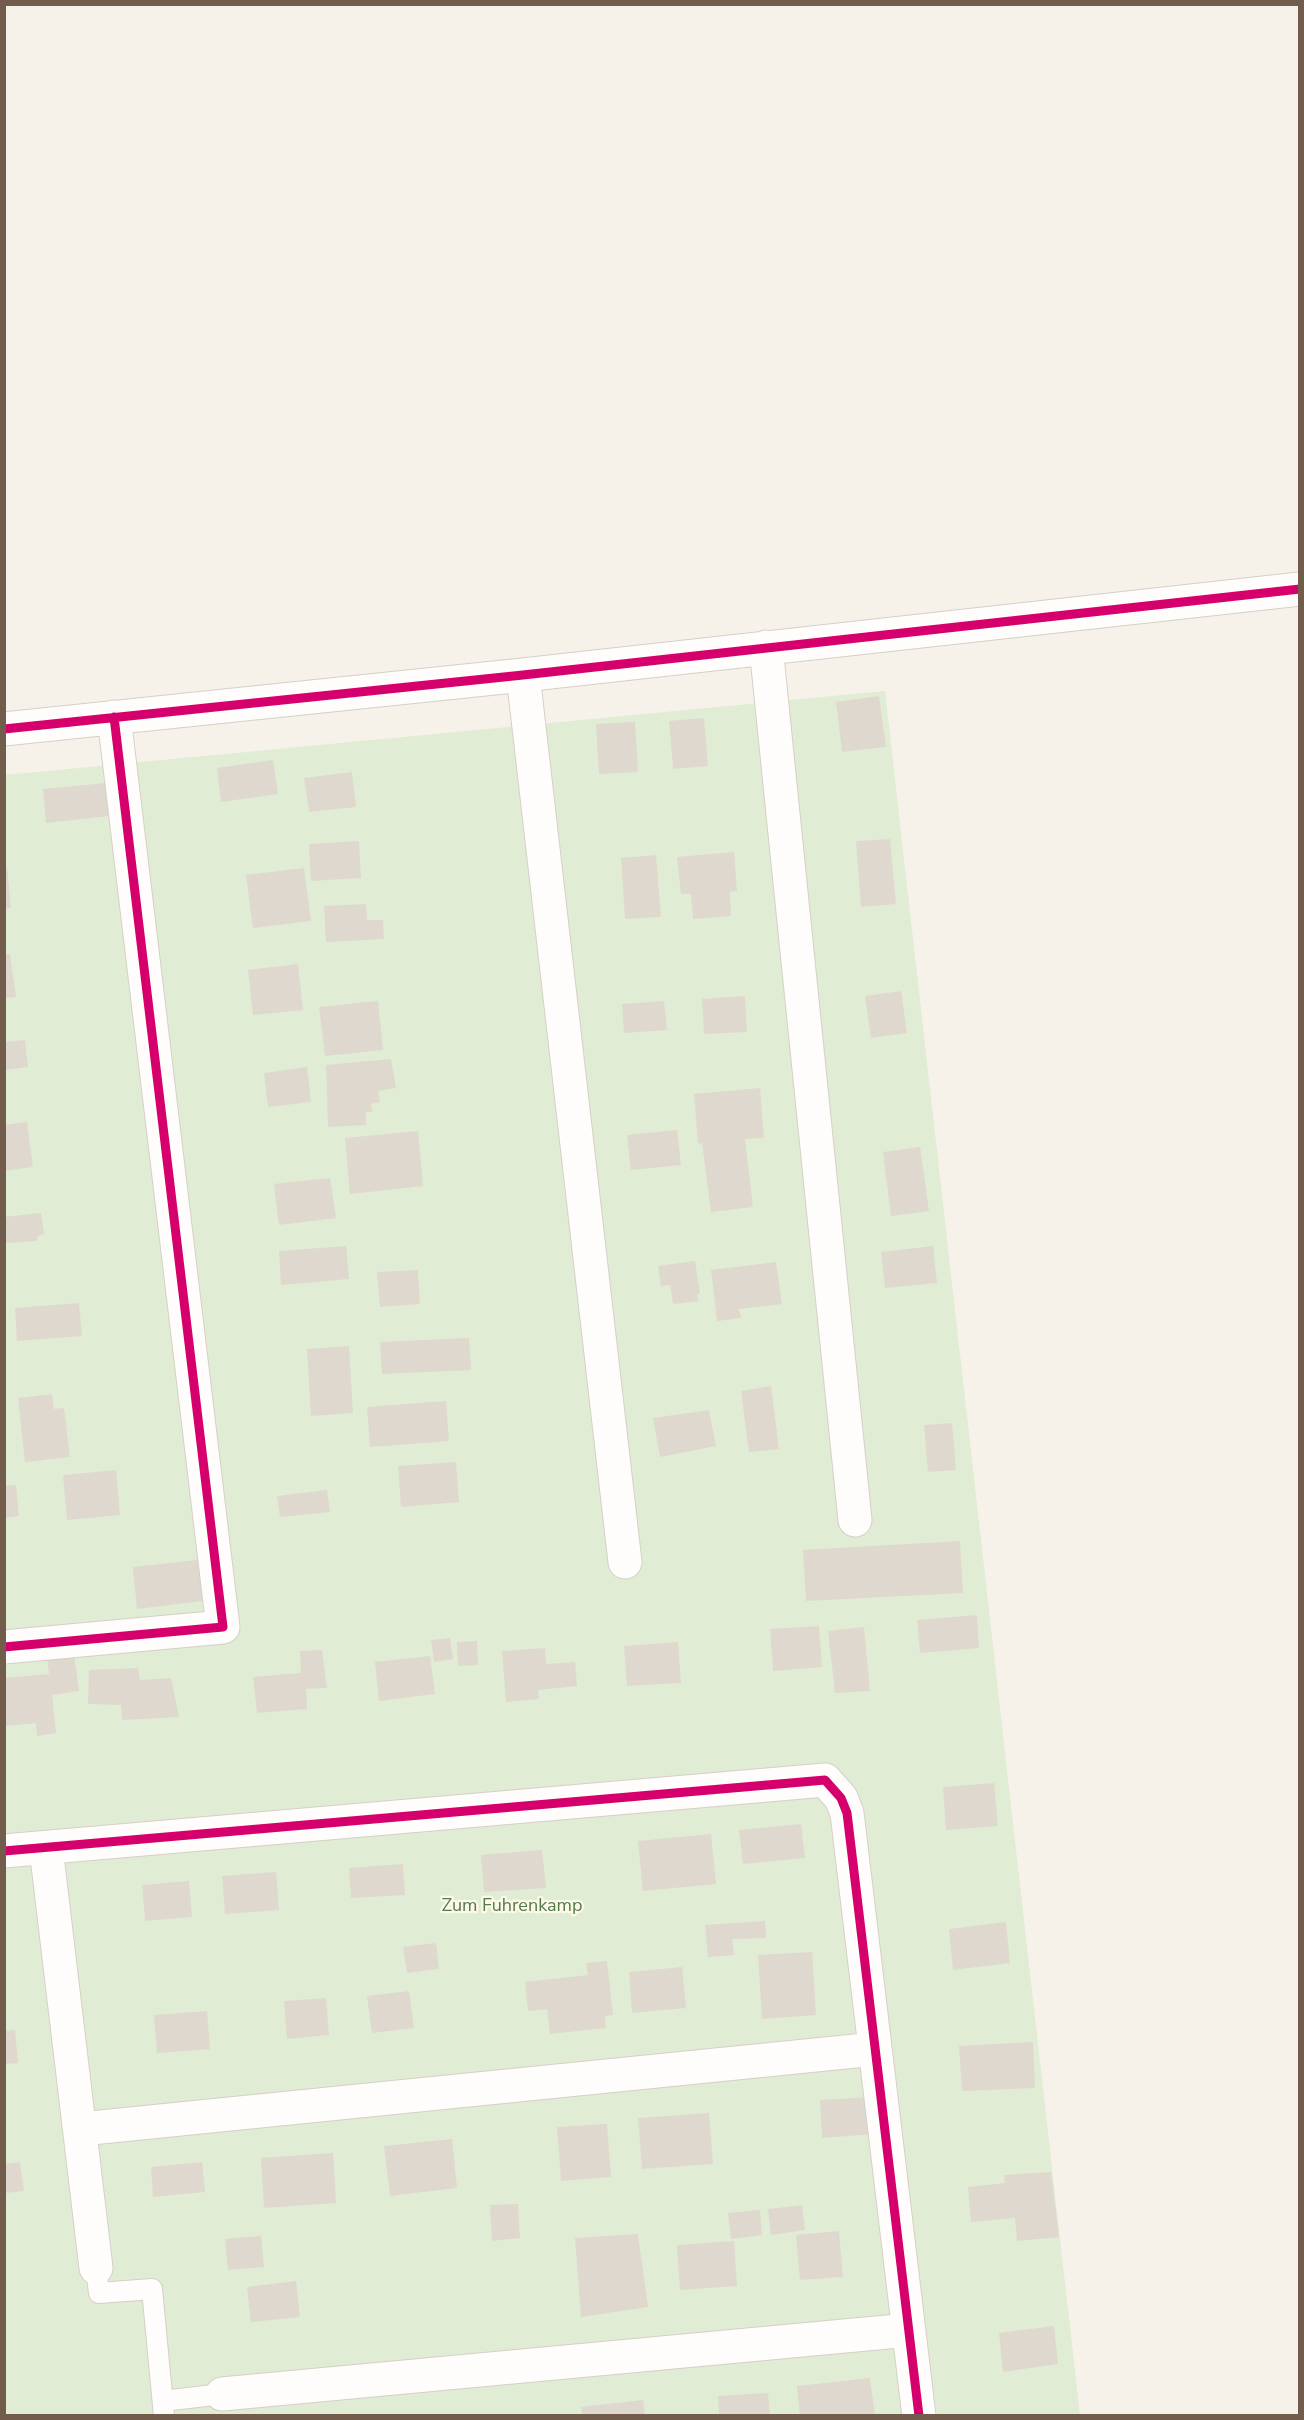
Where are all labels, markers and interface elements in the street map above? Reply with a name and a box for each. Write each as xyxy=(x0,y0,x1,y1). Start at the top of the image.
park label: Zum Fuhrenkamp xyxy=(441,1896,583,1918)

